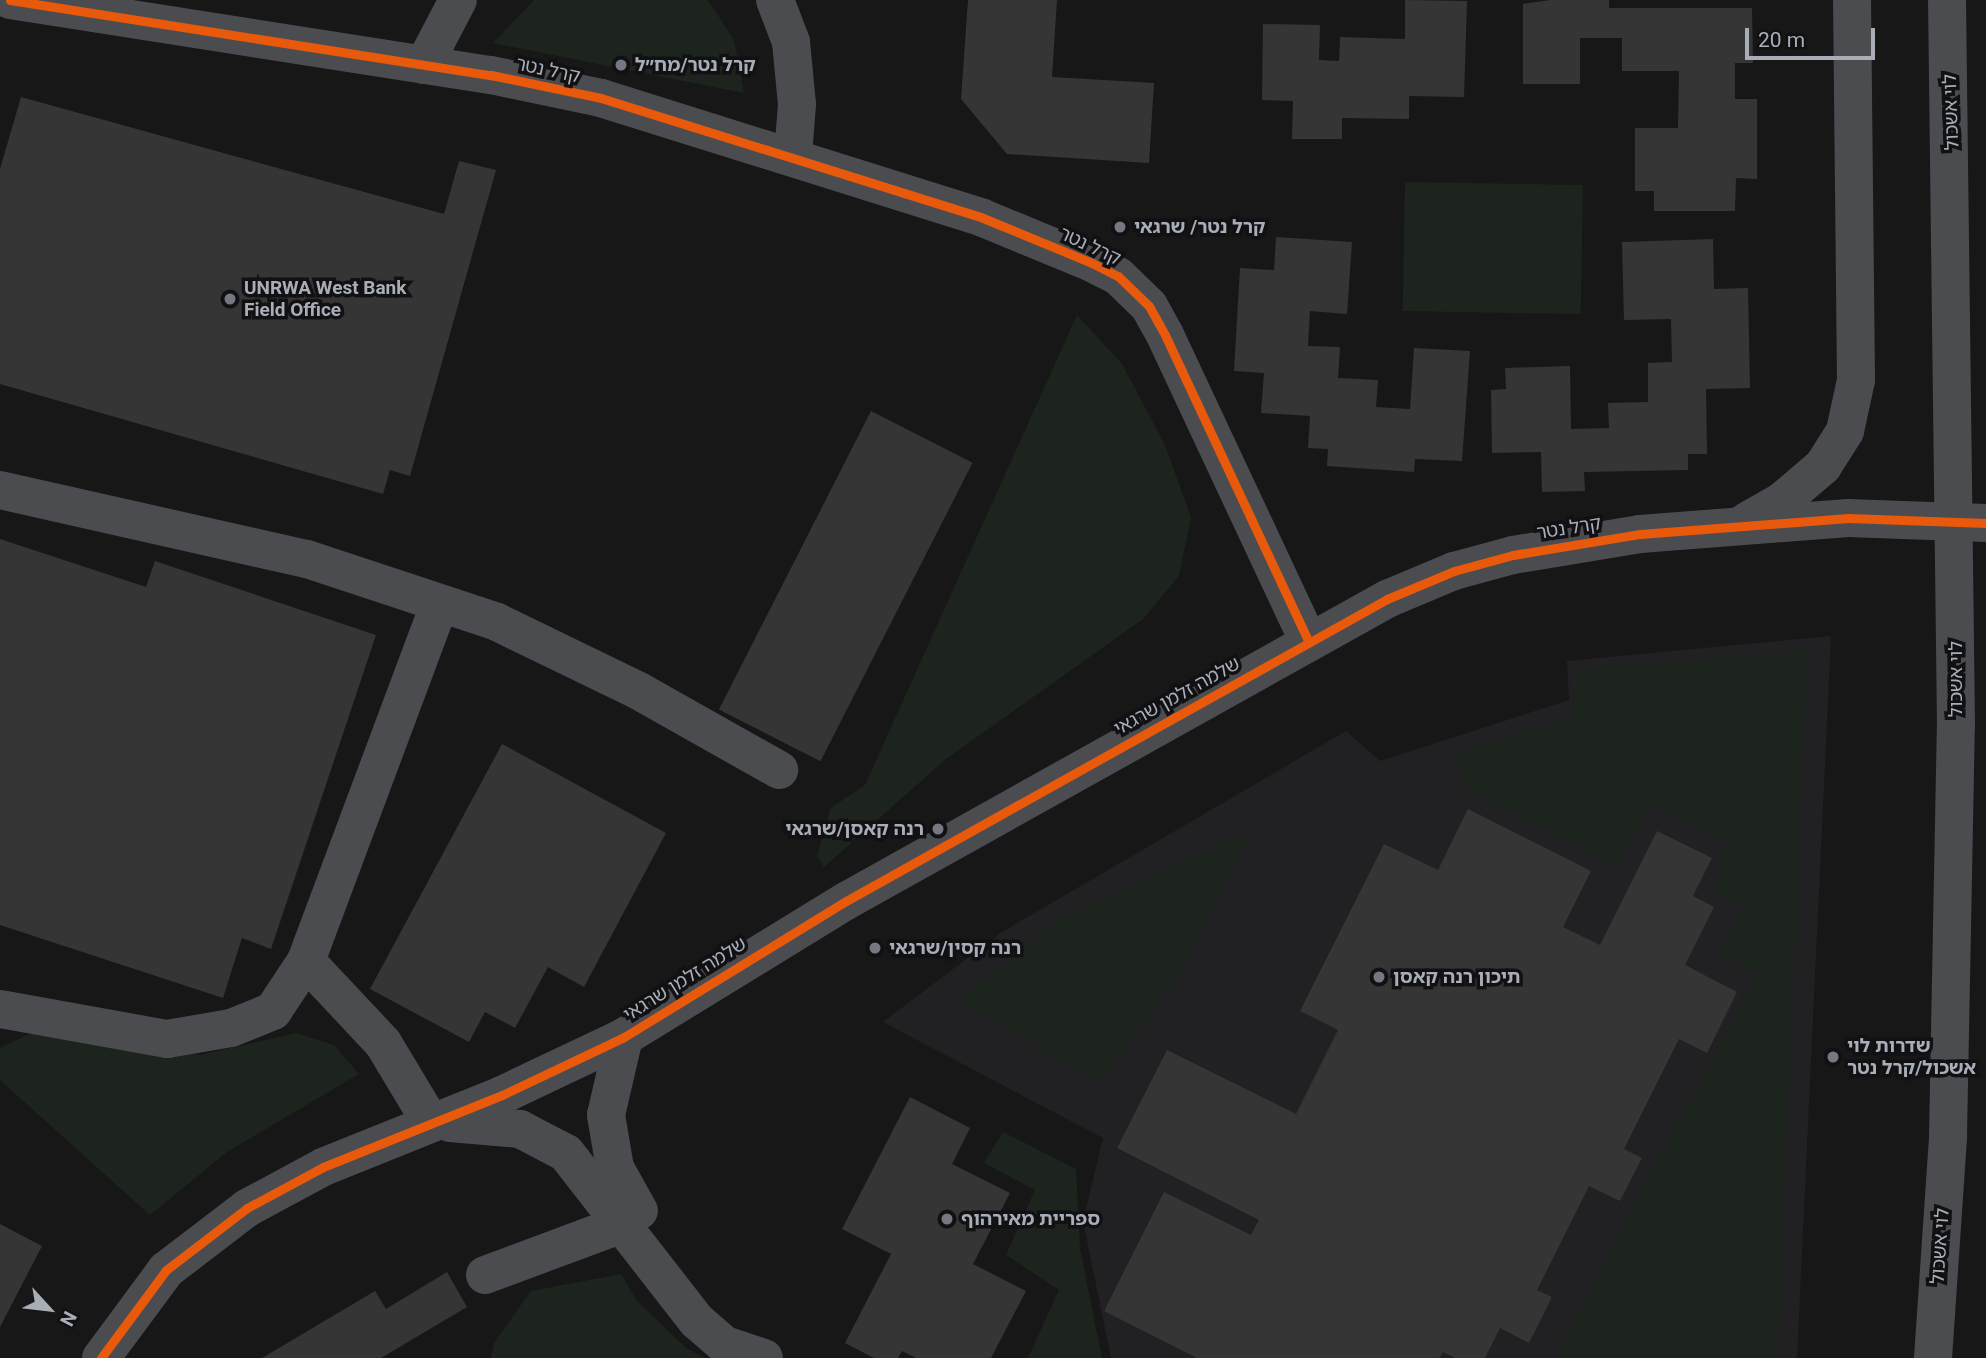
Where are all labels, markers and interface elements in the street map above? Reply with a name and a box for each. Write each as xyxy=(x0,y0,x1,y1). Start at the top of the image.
scale bar xyxy=(1748,14,1878,58)
text: 20 m xyxy=(1758,28,1805,52)
street label: קרל נטר xyxy=(514,52,582,88)
place label: קרל נטר/מח״ל xyxy=(635,54,756,76)
marker: קרל נטר/מח״ל xyxy=(613,57,629,73)
street label: לוי אשכול xyxy=(1938,73,1964,151)
place label: קרל נטר/ שרגאי xyxy=(1134,216,1266,238)
marker: קרל נטר/ שרגאי xyxy=(1112,219,1128,235)
street label: קרל נטר xyxy=(1056,222,1124,270)
place label: UNRWA West Bank Field Office xyxy=(244,277,406,321)
marker: UNRWA West Bank Field Office xyxy=(222,291,238,307)
street label: קרל נטר xyxy=(1535,512,1603,544)
street label: לוי אשכול xyxy=(1945,641,1967,717)
street label: שלמה זלמן שרגאי xyxy=(1110,652,1244,740)
place label: רנה קאסן/שרגאי xyxy=(785,818,924,840)
marker: רנה קאסן/שרגאי xyxy=(930,821,946,837)
street label: שלמה זלמן שרגאי xyxy=(619,932,751,1026)
place label: רנה קסין/שרגאי xyxy=(889,937,1021,959)
marker: רנה קסין/שרגאי xyxy=(867,940,883,956)
place label: תיכון רנה קאסן xyxy=(1393,966,1520,988)
marker: תיכון רנה קאסן xyxy=(1371,969,1387,985)
place label: שדרות לוי אשכול/קרל נטר xyxy=(1847,1035,1976,1079)
marker: שדרות לוי אשכול/קרל נטר xyxy=(1825,1049,1841,1065)
street label: לוי אשכול xyxy=(1926,1207,1954,1285)
place label: ספריית מאירהוף xyxy=(961,1208,1100,1230)
marker: ספריית מאירהוף xyxy=(939,1211,955,1227)
north arrow xyxy=(14,1274,84,1344)
text: N xyxy=(55,1308,81,1330)

